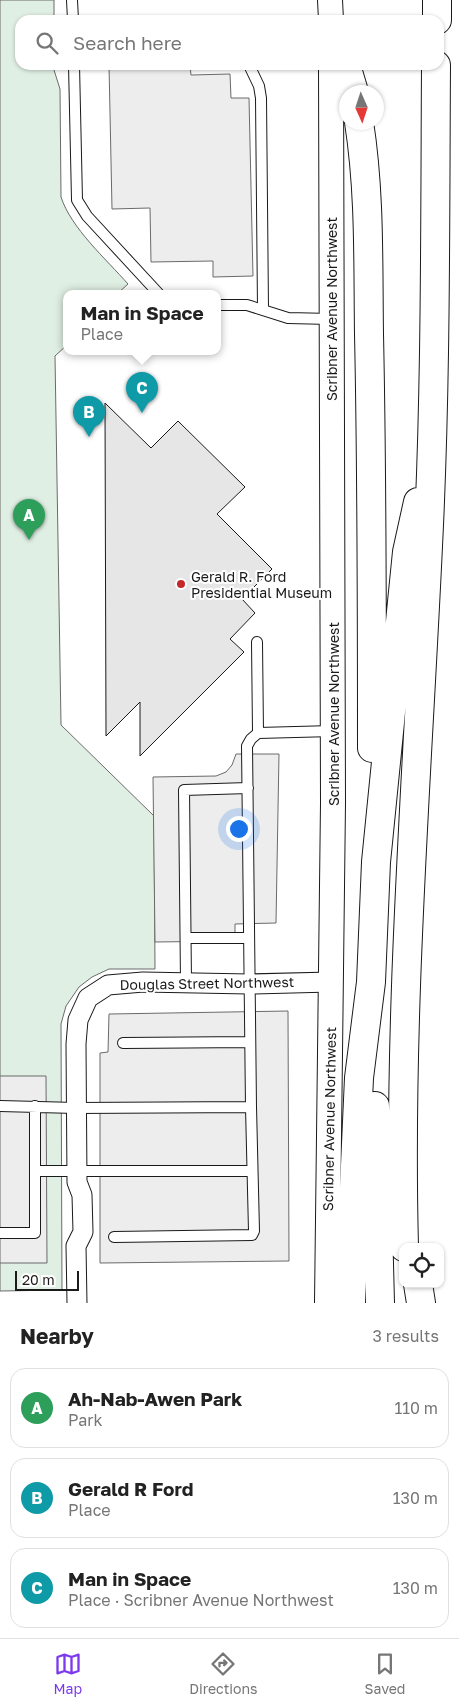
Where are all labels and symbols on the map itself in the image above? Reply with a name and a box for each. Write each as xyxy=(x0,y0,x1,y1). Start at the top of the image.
north arrow xyxy=(339,85,384,130)
street label: Scribner Avenue Northwest xyxy=(323,217,340,401)
pin: C xyxy=(126,372,158,413)
pin: B xyxy=(73,396,105,437)
pin: A xyxy=(13,499,45,540)
place label: Gerald R. Ford Presidential Museum xyxy=(191,568,332,601)
marker: Gerald R. Ford Presidential Museum xyxy=(175,578,187,590)
street label: Scribner Avenue Northwest xyxy=(325,622,342,806)
your location xyxy=(226,816,252,842)
street label: Douglas Street Northwest xyxy=(119,973,295,993)
street label: Scribner Avenue Northwest xyxy=(319,1027,339,1211)
scale bar xyxy=(15,1268,79,1291)

